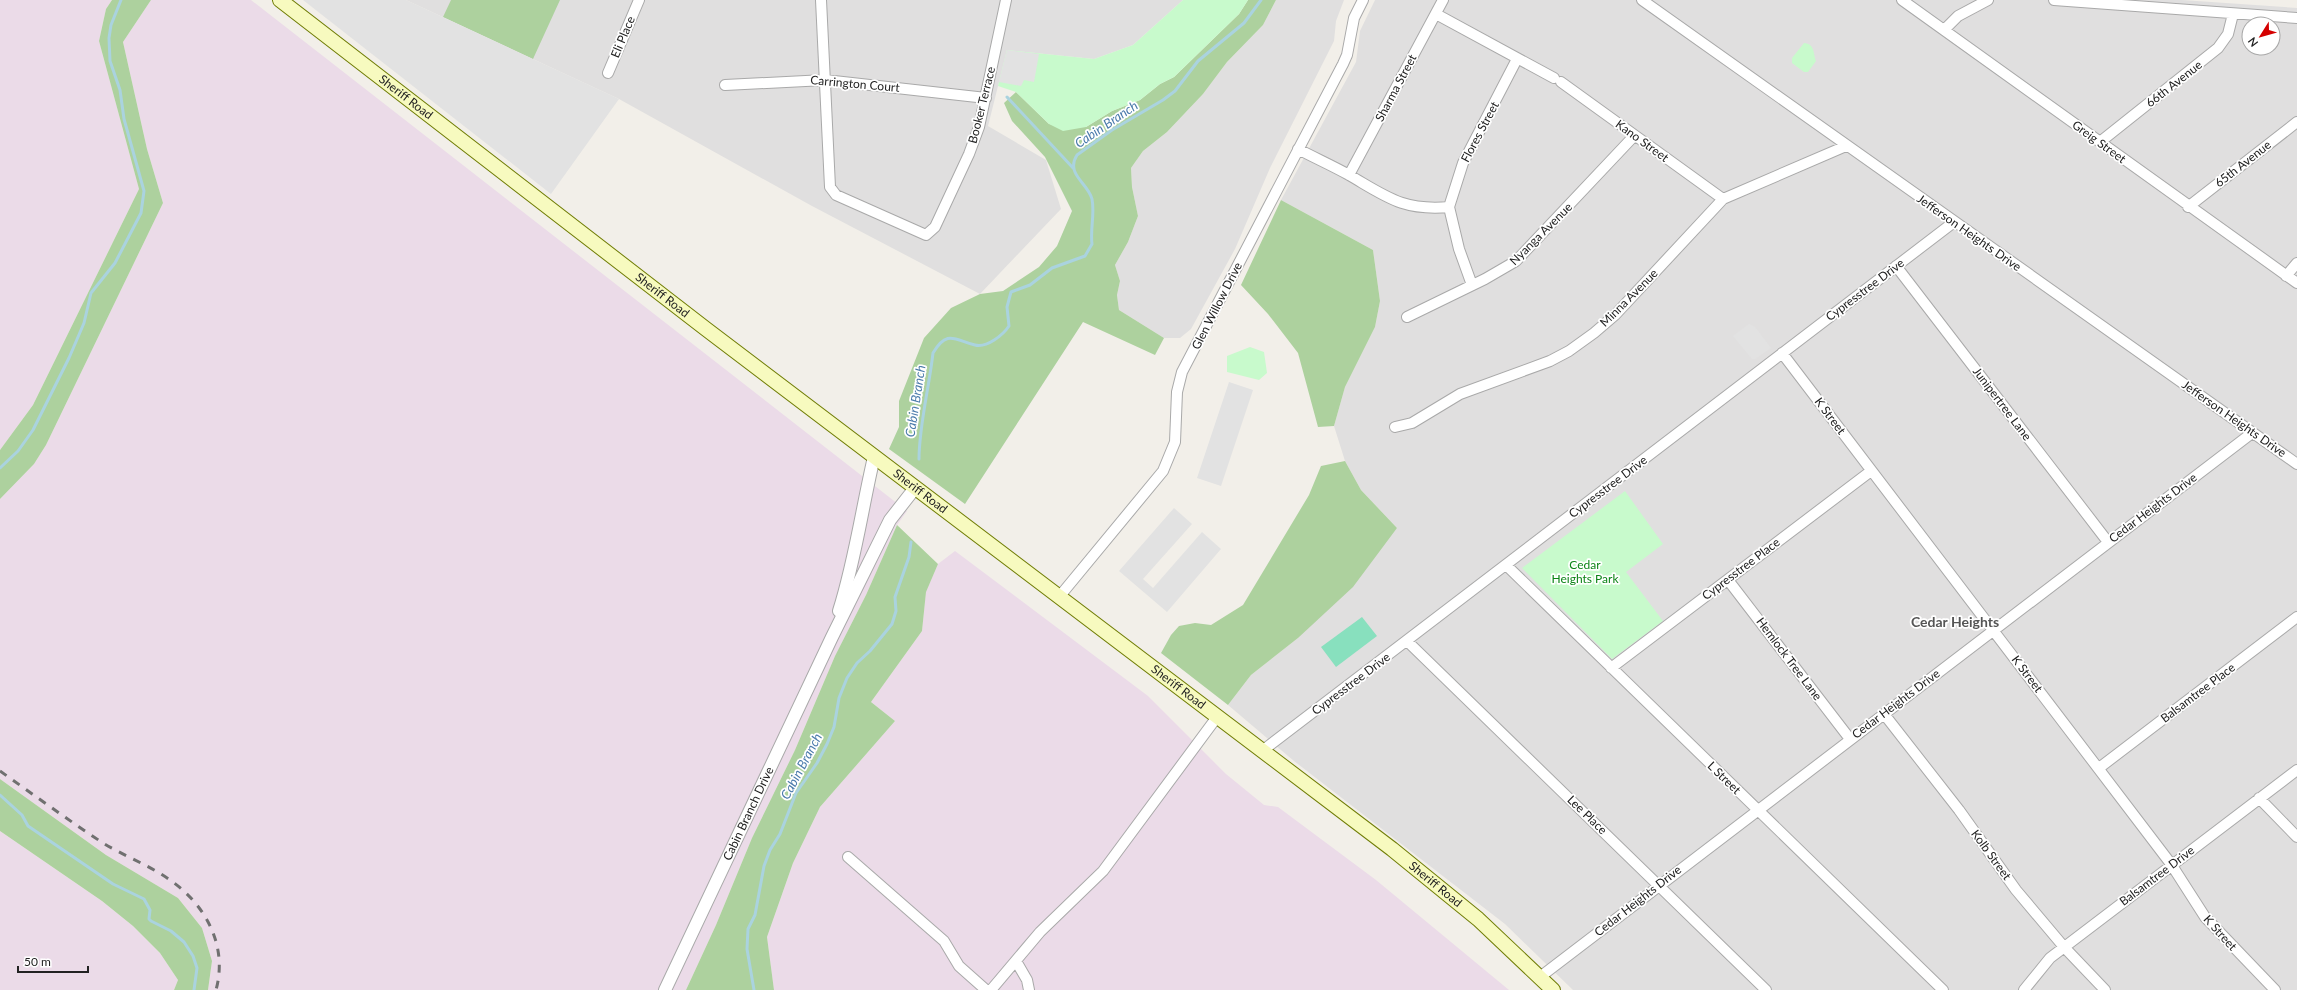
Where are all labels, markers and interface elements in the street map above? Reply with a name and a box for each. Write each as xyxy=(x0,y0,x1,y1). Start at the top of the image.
street label: Eli Place xyxy=(607,14,638,60)
north arrow xyxy=(2241,16,2281,56)
text: N xyxy=(2245,35,2260,50)
street label: Sharma Street xyxy=(1372,51,1420,124)
street label: 66th Avenue xyxy=(2143,57,2205,110)
street label: Booker Terrace xyxy=(965,65,998,145)
street label: Sheriff Road xyxy=(376,71,436,122)
street label: Carrington Court xyxy=(810,72,901,95)
water label: Cabin Branch xyxy=(1071,97,1141,151)
street label: Flores Street xyxy=(1457,98,1502,165)
street label: Kano Street xyxy=(1613,116,1672,165)
street label: Greig Street xyxy=(2069,117,2130,167)
street label: 65th Avenue xyxy=(2212,137,2274,190)
street label: Jefferson Heights Drive xyxy=(1914,191,2024,274)
street label: Nyanga Avenue xyxy=(1506,199,1575,268)
street label: Cypresstree Drive xyxy=(1823,255,1907,324)
street label: Glen Willow Drive xyxy=(1188,260,1245,352)
street label: Minna Avenue xyxy=(1597,266,1661,330)
street label: Sheriff Road xyxy=(633,269,693,320)
water label: Cabin Branch xyxy=(901,364,929,438)
street label: Junipertree Lane xyxy=(1970,364,2035,443)
street label: Jefferson Heights Drive xyxy=(2179,377,2289,460)
street label: K Street xyxy=(1812,394,1850,438)
street label: Cypresstree Drive xyxy=(1566,452,1650,521)
street label: Sheriff Road xyxy=(890,466,951,516)
street label: Cedar Heights Drive xyxy=(2106,470,2200,546)
street label: Cypresstree Place xyxy=(1699,534,1783,603)
park label: Cedar Heights Park xyxy=(1551,557,1619,586)
district label: Cedar Heights xyxy=(1911,613,1999,630)
street label: Hemlock Tree Lane xyxy=(1753,614,1826,703)
street label: Cypresstree Drive xyxy=(1309,649,1393,718)
street label: K Street xyxy=(2009,652,2047,696)
street label: Balsamtree Place xyxy=(2157,660,2238,726)
street label: Sheriff Road xyxy=(1149,661,1209,712)
street label: Cedar Heights Drive xyxy=(1849,666,1943,742)
water label: Cabin Branch xyxy=(777,730,825,802)
street label: L Street xyxy=(1705,758,1745,798)
street label: Cabin Branch Drive xyxy=(719,764,777,863)
street label: Lee Place xyxy=(1564,792,1610,837)
street label: Kolb Street xyxy=(1968,827,2015,883)
street label: Balsamtree Drive xyxy=(2116,842,2197,909)
street label: Sheriff Road xyxy=(1406,858,1465,910)
street label: Cedar Heights Drive xyxy=(1591,862,1684,939)
street label: K Street xyxy=(2201,912,2241,954)
scale bar xyxy=(18,948,88,974)
text: 50 m xyxy=(24,954,51,969)

